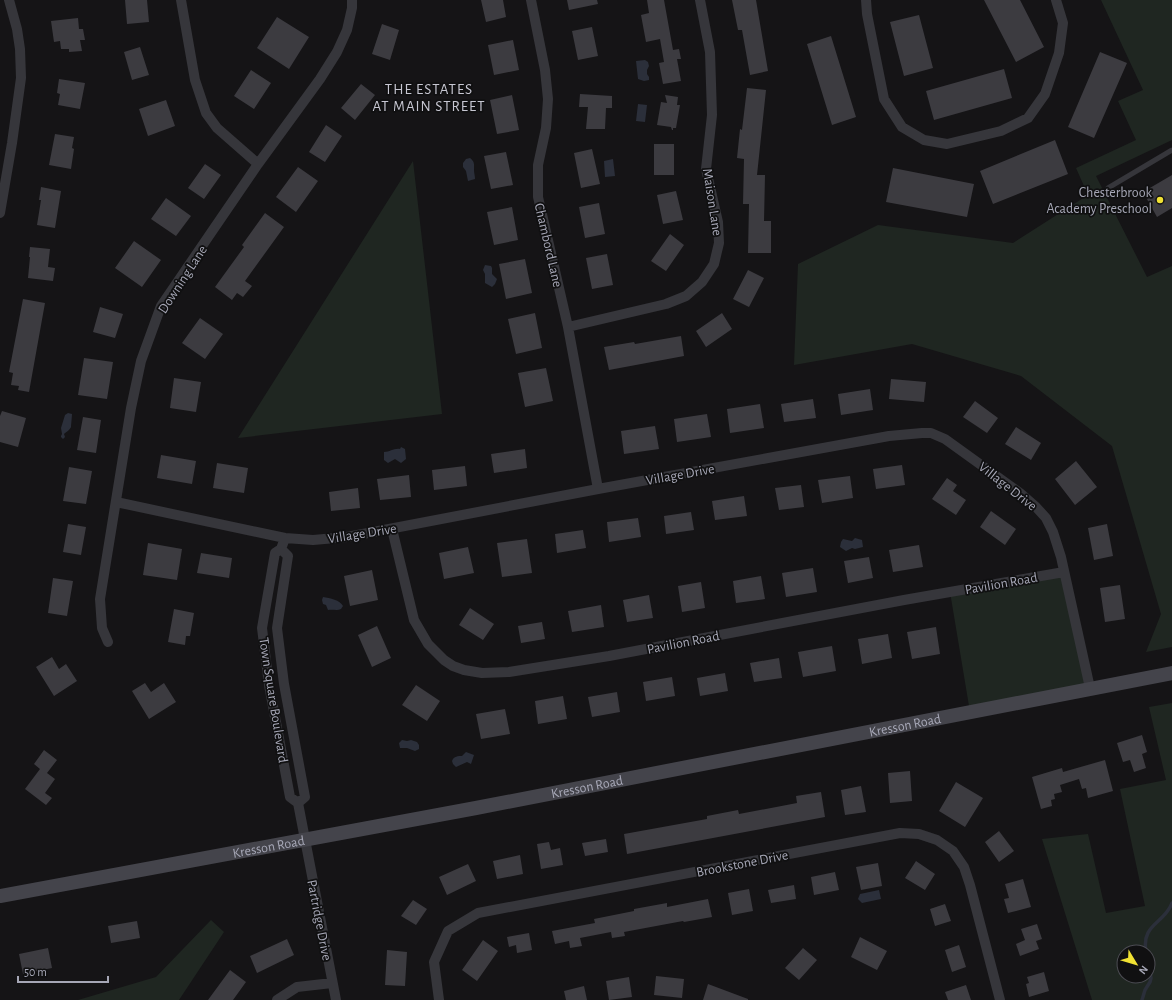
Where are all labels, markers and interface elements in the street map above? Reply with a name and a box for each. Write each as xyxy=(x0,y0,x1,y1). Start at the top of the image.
district label: THE ESTATES AT MAIN STREET xyxy=(372,82,486,114)
street label: Maison Lane xyxy=(700,167,724,237)
place label: Chesterbrook Academy Preschool xyxy=(1046,186,1153,216)
marker: Chesterbrook Academy Preschool xyxy=(1155,195,1165,205)
street label: Chambord Lane xyxy=(532,202,565,289)
street label: Downing Lane xyxy=(156,243,210,316)
street label: Village Drive xyxy=(976,460,1039,514)
street label: Village Drive xyxy=(645,462,716,488)
street label: Village Drive xyxy=(327,522,398,546)
street label: Pavilion Road xyxy=(964,571,1039,597)
street label: Pavilion Road xyxy=(646,629,721,657)
street label: Town Square Boulevard xyxy=(256,636,290,764)
street label: Kresson Road xyxy=(868,712,942,740)
street label: Kresson Road xyxy=(550,774,624,801)
street label: Kresson Road xyxy=(231,834,306,861)
street label: Brookstone Drive xyxy=(695,848,789,880)
street label: Partridge Drive xyxy=(304,879,334,962)
north arrow xyxy=(1116,944,1156,984)
scale bar xyxy=(18,958,108,984)
text: N xyxy=(1137,963,1150,976)
text: 50 m xyxy=(24,966,47,978)

